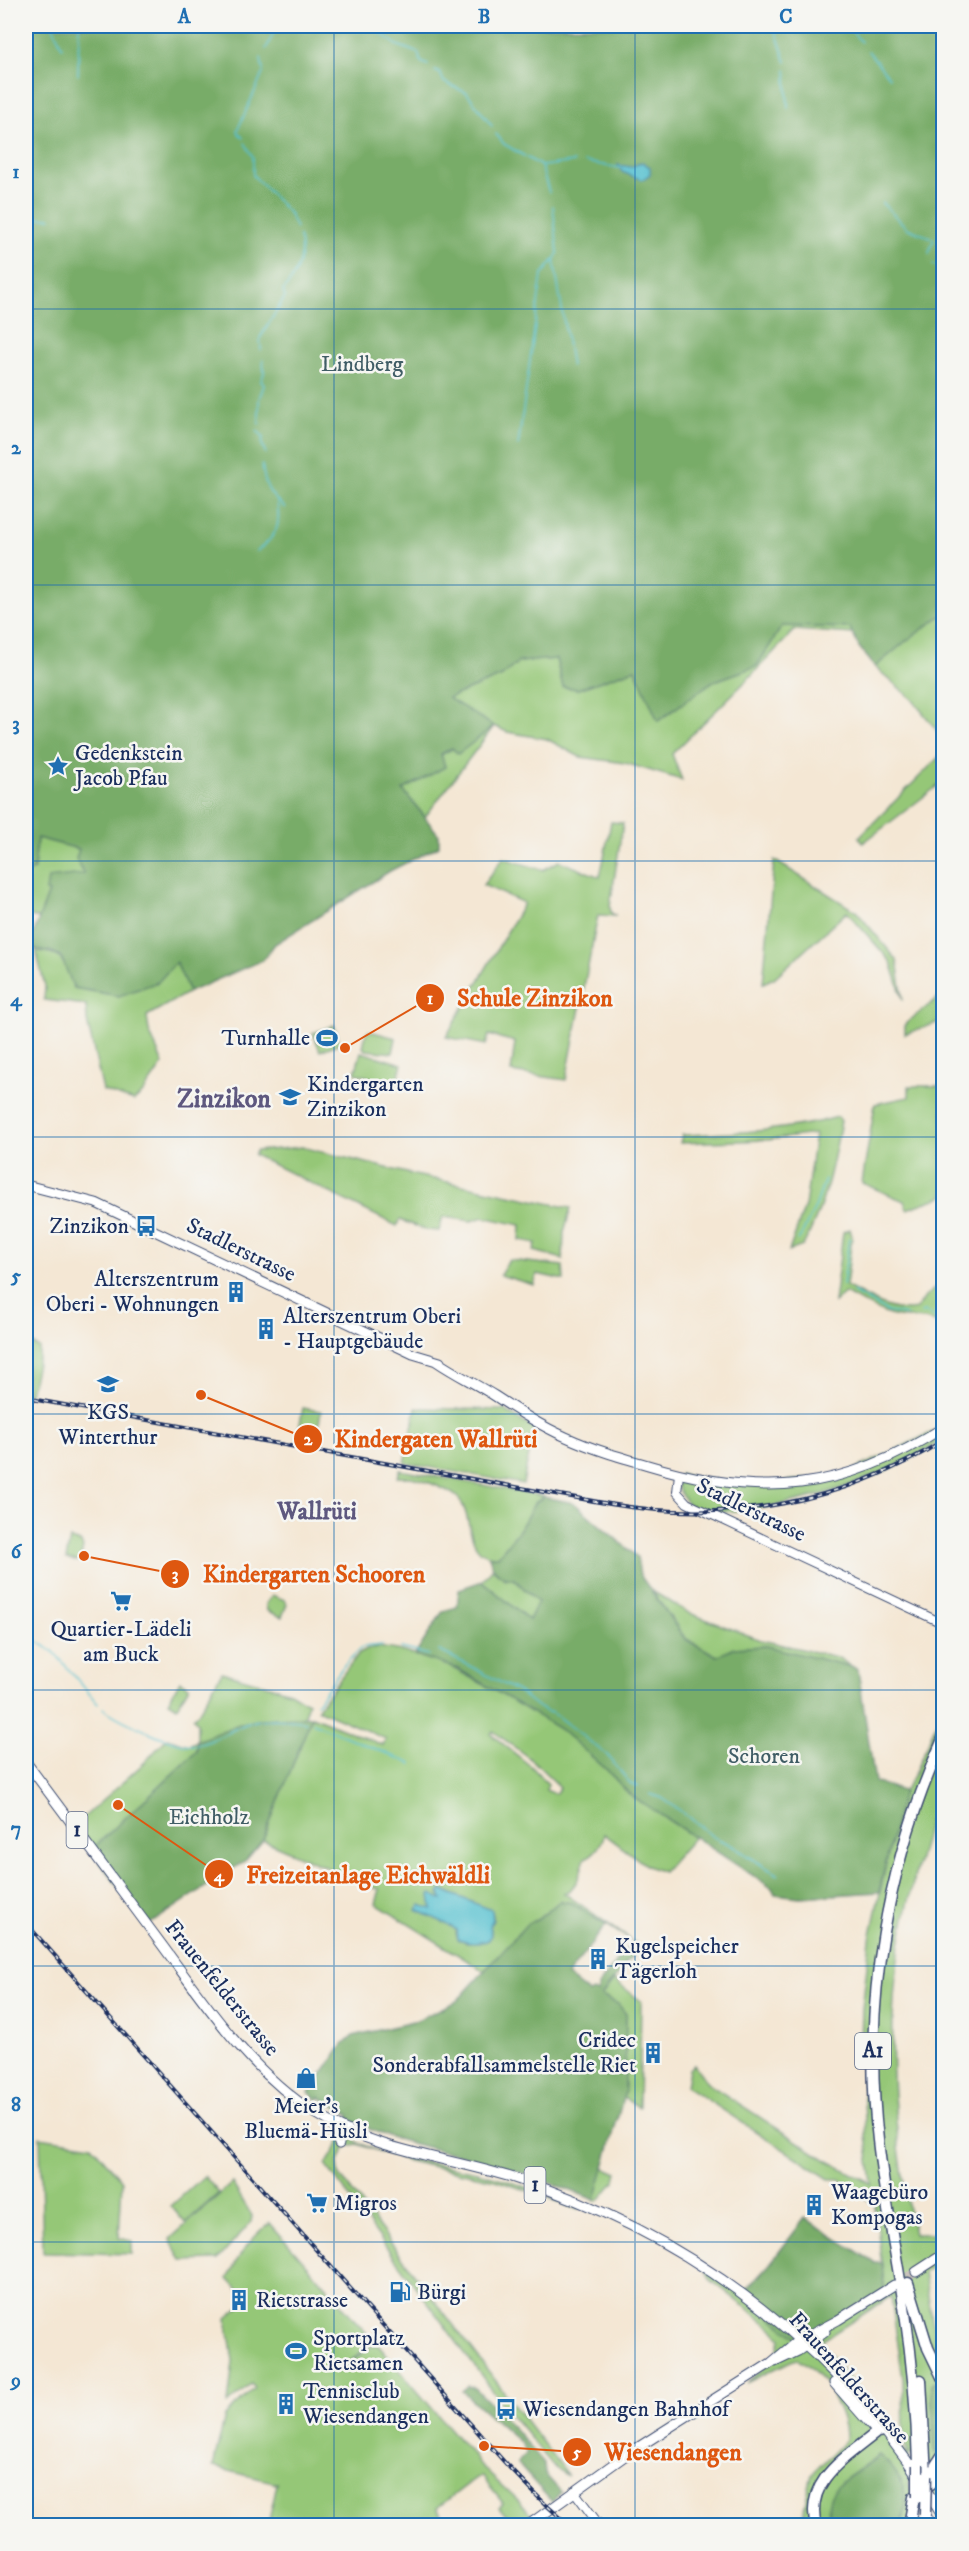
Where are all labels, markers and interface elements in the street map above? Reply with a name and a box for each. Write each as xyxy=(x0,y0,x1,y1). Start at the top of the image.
text: A xyxy=(177,5,192,30)
text: B xyxy=(478,5,490,30)
text: C xyxy=(779,5,793,30)
text: 1 xyxy=(12,160,20,185)
park label: Lindberg xyxy=(321,351,403,378)
text: 2 xyxy=(11,436,22,461)
text: 3 xyxy=(12,712,20,737)
place label: Gedenkstein Jacob Pfau xyxy=(73,740,183,792)
place icon: Gedenkstein Jacob Pfau xyxy=(46,754,70,778)
callout: Schule Zinzikon xyxy=(415,977,625,1019)
text: Schule Zinzikon xyxy=(457,984,613,1014)
text: 4 xyxy=(10,988,23,1013)
text: 1 xyxy=(427,988,434,1010)
place label: Turnhalle xyxy=(222,1025,310,1052)
sports icon: Turnhalle xyxy=(315,1026,339,1050)
place label: Kindergarten Zinzikon xyxy=(307,1071,424,1123)
district label: Zinzikon xyxy=(177,1083,271,1116)
school or university icon: Kindergarten Zinzikon xyxy=(278,1085,302,1109)
street label: Stadlerstrasse xyxy=(182,1212,300,1288)
place label: Zinzikon xyxy=(50,1213,130,1240)
bus stop icon: Zinzikon xyxy=(134,1214,158,1238)
text: 5 xyxy=(10,1264,21,1289)
place label: Alterszentrum Oberi - Wohnungen xyxy=(46,1266,219,1318)
building icon: Alterszentrum Oberi - Wohnungen xyxy=(224,1280,248,1304)
place label: Alterszentrum Oberi - Hauptgebäude xyxy=(283,1303,461,1355)
building icon: Alterszentrum Oberi - Hauptgebäude xyxy=(254,1317,278,1341)
school or university icon: KGS Winterthur xyxy=(96,1372,120,1396)
place label: KGS Winterthur xyxy=(58,1399,158,1451)
callout: Kindergaten Wallrüti xyxy=(293,1418,550,1460)
text: Kindergaten Wallrüti xyxy=(334,1425,538,1455)
text: 2 xyxy=(304,1429,314,1451)
street label: Stadlerstrasse xyxy=(692,1472,810,1548)
district label: Wallrüti xyxy=(276,1497,357,1527)
text: 6 xyxy=(11,1540,23,1565)
callout: Kindergarten Schooren xyxy=(160,1553,437,1595)
text: Kindergarten Schooren xyxy=(203,1560,426,1590)
text: 3 xyxy=(172,1564,179,1586)
supermarket icon: Quartier-Lädeli am Buck xyxy=(109,1589,133,1613)
place label: Quartier-Lädeli am Buck xyxy=(51,1616,191,1668)
park label: Schoren xyxy=(728,1743,800,1770)
park label: Eichholz xyxy=(169,1804,250,1831)
road number: 1 xyxy=(66,1812,88,1848)
text: 7 xyxy=(11,1817,21,1842)
callout: Freizeitanlage Eichwäldli xyxy=(204,1853,502,1895)
text: Freizeitanlage Eichwäldli xyxy=(246,1861,490,1891)
text: 4 xyxy=(213,1865,225,1887)
street label: Frauenfelderstrasse xyxy=(159,1914,285,2062)
place label: Kugelspeicher Tägerloh xyxy=(615,1933,740,1985)
building icon: Kugelspeicher Tägerloh xyxy=(586,1947,610,1971)
place label: Cridec Sonderabfallsammelstelle Riet xyxy=(373,2027,636,2079)
road number: A1 xyxy=(855,2033,891,2069)
building icon: Cridec Sonderabfallsammelstelle Riet xyxy=(641,2041,665,2065)
shop icon: Meier's Bluemä-Hüsli xyxy=(294,2066,318,2090)
text: 8 xyxy=(11,2093,21,2118)
place label: Meier's Bluemä-Hüsli xyxy=(244,2093,368,2145)
road number: 1 xyxy=(524,2167,546,2203)
place label: Waagebüro Kompogas xyxy=(830,2179,928,2231)
place label: Migros xyxy=(334,2190,397,2217)
supermarket icon: Migros xyxy=(305,2191,329,2215)
building icon: Waagebüro Kompogas xyxy=(802,2193,826,2217)
place label: Bürgi xyxy=(417,2279,466,2306)
fuel station icon: Bürgi xyxy=(388,2280,412,2304)
place label: Rietstrasse xyxy=(256,2287,348,2314)
building icon: Rietstrasse xyxy=(227,2288,251,2312)
street label: Frauenfelderstrasse xyxy=(783,2307,915,2449)
place label: Sportplatz Rietsamen xyxy=(313,2325,405,2377)
sports icon: Sportplatz Rietsamen xyxy=(284,2339,308,2363)
text: 9 xyxy=(9,2369,21,2394)
place label: Tennisclub Wiesendangen xyxy=(302,2378,429,2430)
building icon: Tennisclub Wiesendangen xyxy=(274,2392,298,2416)
place label: Wiesendangen Bahnhof xyxy=(522,2396,733,2423)
bus stop icon: Wiesendangen Bahnhof xyxy=(494,2397,518,2421)
callout: Wiesendangen xyxy=(562,2431,754,2473)
text: Wiesendangen xyxy=(603,2438,742,2468)
text: 5 xyxy=(572,2442,582,2464)

